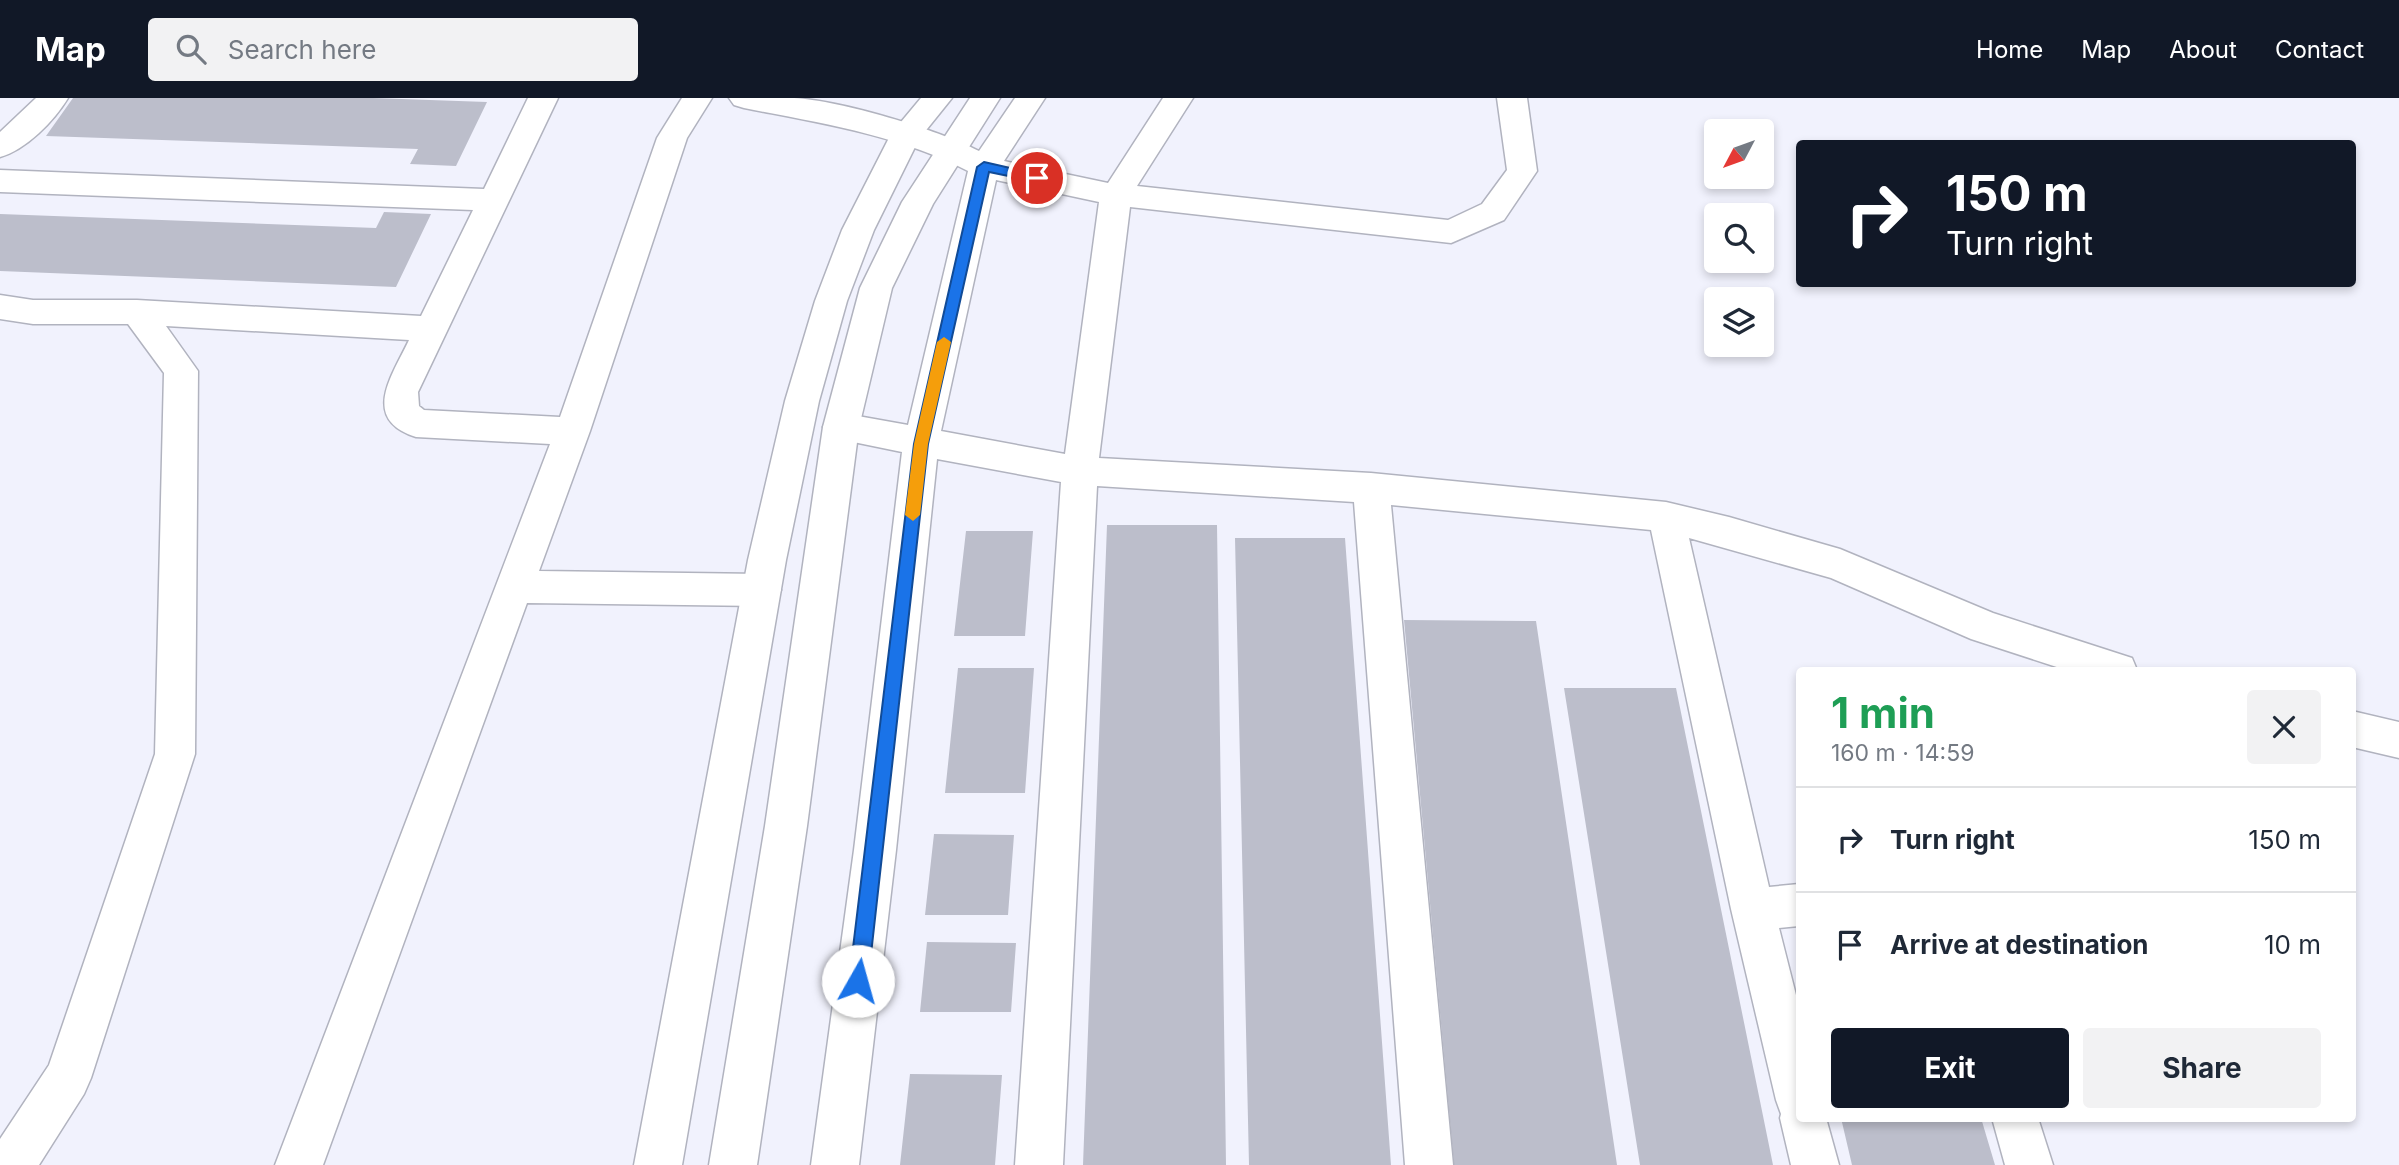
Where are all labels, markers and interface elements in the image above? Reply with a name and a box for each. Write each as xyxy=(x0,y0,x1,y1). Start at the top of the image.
search box xyxy=(148,18,638,81)
text: Map xyxy=(35,29,106,69)
icon: search xyxy=(172,30,210,68)
text: Search here xyxy=(228,34,376,65)
text: Home xyxy=(1976,35,2043,64)
text: Map xyxy=(2081,35,2131,64)
text: About xyxy=(2169,35,2237,64)
text: Contact xyxy=(2275,35,2364,64)
north arrow xyxy=(1704,119,1774,189)
map controls xyxy=(1704,119,1774,357)
pin xyxy=(1007,148,1067,208)
icon: arrive xyxy=(1018,159,1056,197)
text: 150 m xyxy=(1946,164,2088,223)
icon: right xyxy=(1831,168,1922,259)
button: search xyxy=(1704,203,1774,273)
text: Turn right xyxy=(1946,224,2093,263)
button: layers xyxy=(1704,287,1774,357)
text: 1 min xyxy=(1831,687,1935,738)
button: close xyxy=(2247,690,2321,764)
text: 160 m · 14:59 xyxy=(1831,739,1974,767)
icon: right xyxy=(1831,821,1869,859)
text: Turn right xyxy=(1890,824,2015,855)
text: 150 m xyxy=(2248,824,2321,855)
icon: arrive xyxy=(1831,926,1869,964)
text: Arrive at destination xyxy=(1890,929,2149,960)
text: 10 m xyxy=(2264,929,2321,960)
position arrow xyxy=(821,944,895,1018)
button: Exit xyxy=(1831,1028,2069,1108)
button: Share xyxy=(2083,1028,2321,1108)

